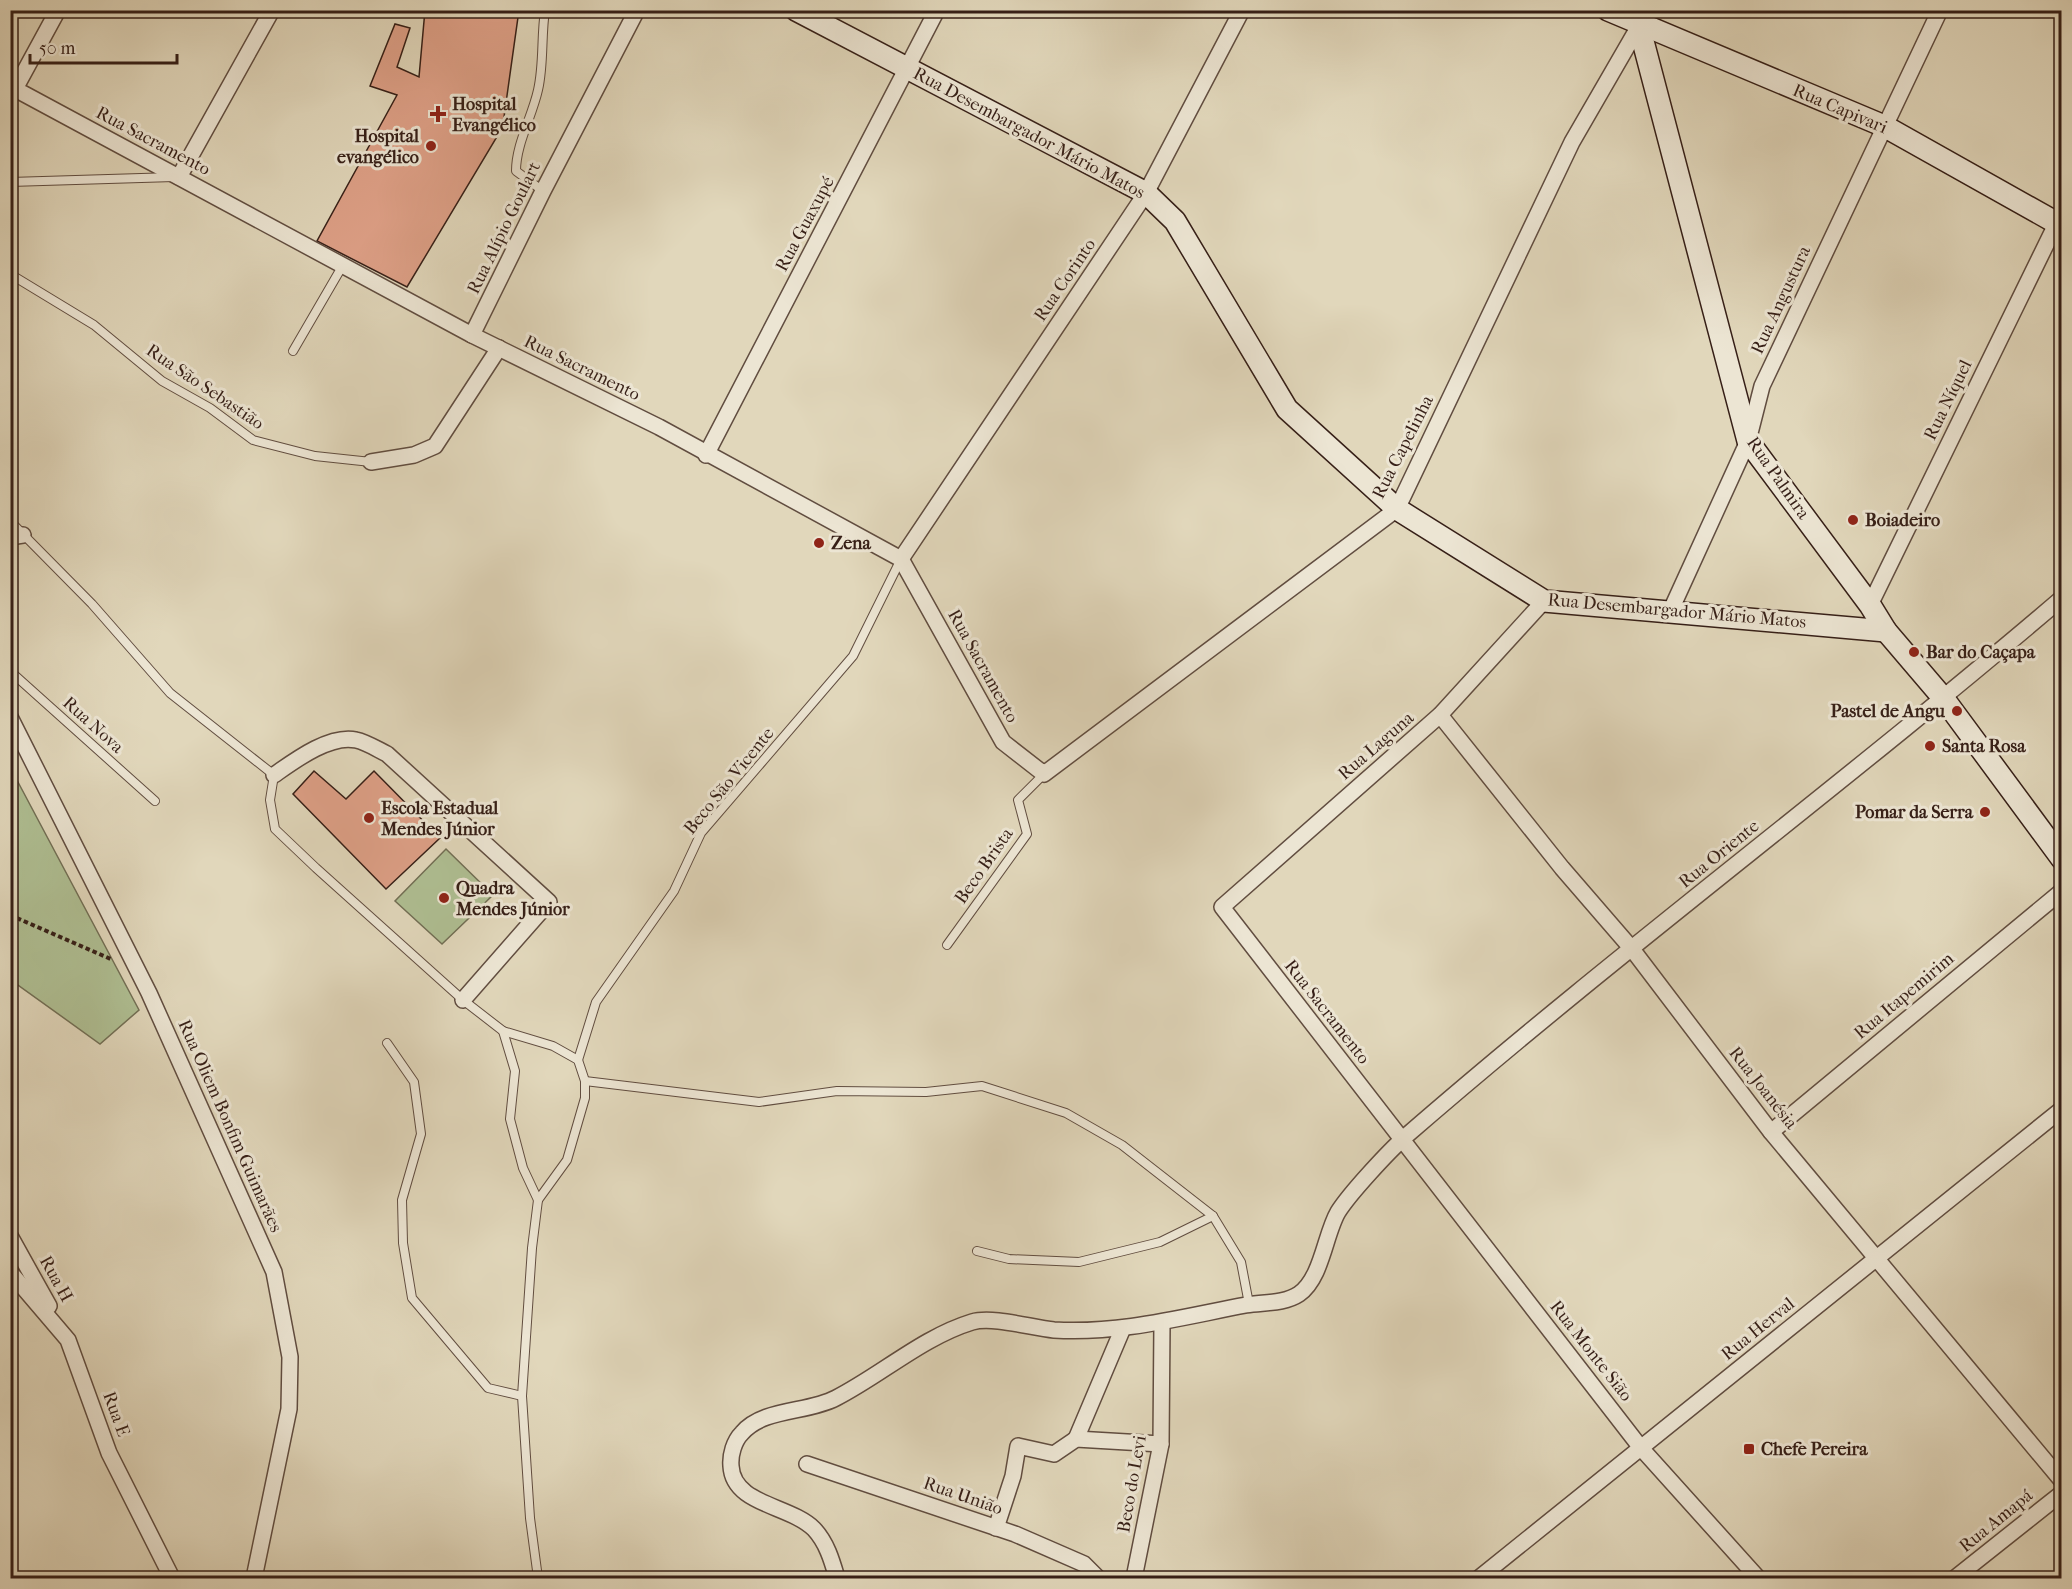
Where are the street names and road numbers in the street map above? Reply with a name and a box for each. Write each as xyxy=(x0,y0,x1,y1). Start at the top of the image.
street label: Rua Desembargador Mário Matos xyxy=(910,63,1149,203)
street label: Rua Capivari xyxy=(1790,80,1891,139)
street label: Rua Sacramento xyxy=(92,102,214,180)
street label: Rua Alípio Goulart xyxy=(463,158,545,297)
street label: Rua Guaxupé xyxy=(771,173,839,275)
street label: Rua Corinto xyxy=(1030,235,1100,325)
street label: Rua Angustura xyxy=(1747,242,1815,357)
street label: Rua Sacramento xyxy=(521,331,643,405)
street label: Rua São Sebastião xyxy=(142,340,268,434)
street label: Rua Níquel xyxy=(1920,356,1976,444)
street label: Rua Capelinha xyxy=(1368,391,1438,502)
street label: Rua Palmira xyxy=(1742,433,1814,524)
street label: Rua Desembargador Mário Matos xyxy=(1547,589,1807,633)
street label: Rua Sacramento xyxy=(943,606,1023,726)
street label: Rua Nova xyxy=(58,692,128,758)
street label: Rua Laguna xyxy=(1334,707,1419,785)
street label: Beco São Vicente xyxy=(679,723,779,839)
street label: Rua Oriente xyxy=(1675,815,1763,893)
street label: Beco Brista xyxy=(950,824,1018,908)
street label: Rua Itapemirim xyxy=(1850,948,1958,1044)
street label: Rua Sacramento xyxy=(1280,956,1374,1068)
street label: Rua Oliem Bonfim Guimarães xyxy=(174,1016,287,1236)
street label: Rua Joanésia xyxy=(1724,1043,1802,1134)
street label: Rua H xyxy=(35,1252,77,1306)
street label: Rua Herval xyxy=(1717,1293,1799,1365)
street label: Rua Monte Sião xyxy=(1545,1297,1637,1405)
street label: Rua E xyxy=(98,1389,134,1439)
street label: Beco do Levi xyxy=(1113,1433,1151,1534)
street label: Rua União xyxy=(921,1473,1005,1519)
street label: Rua Amapá xyxy=(1955,1485,2037,1557)

